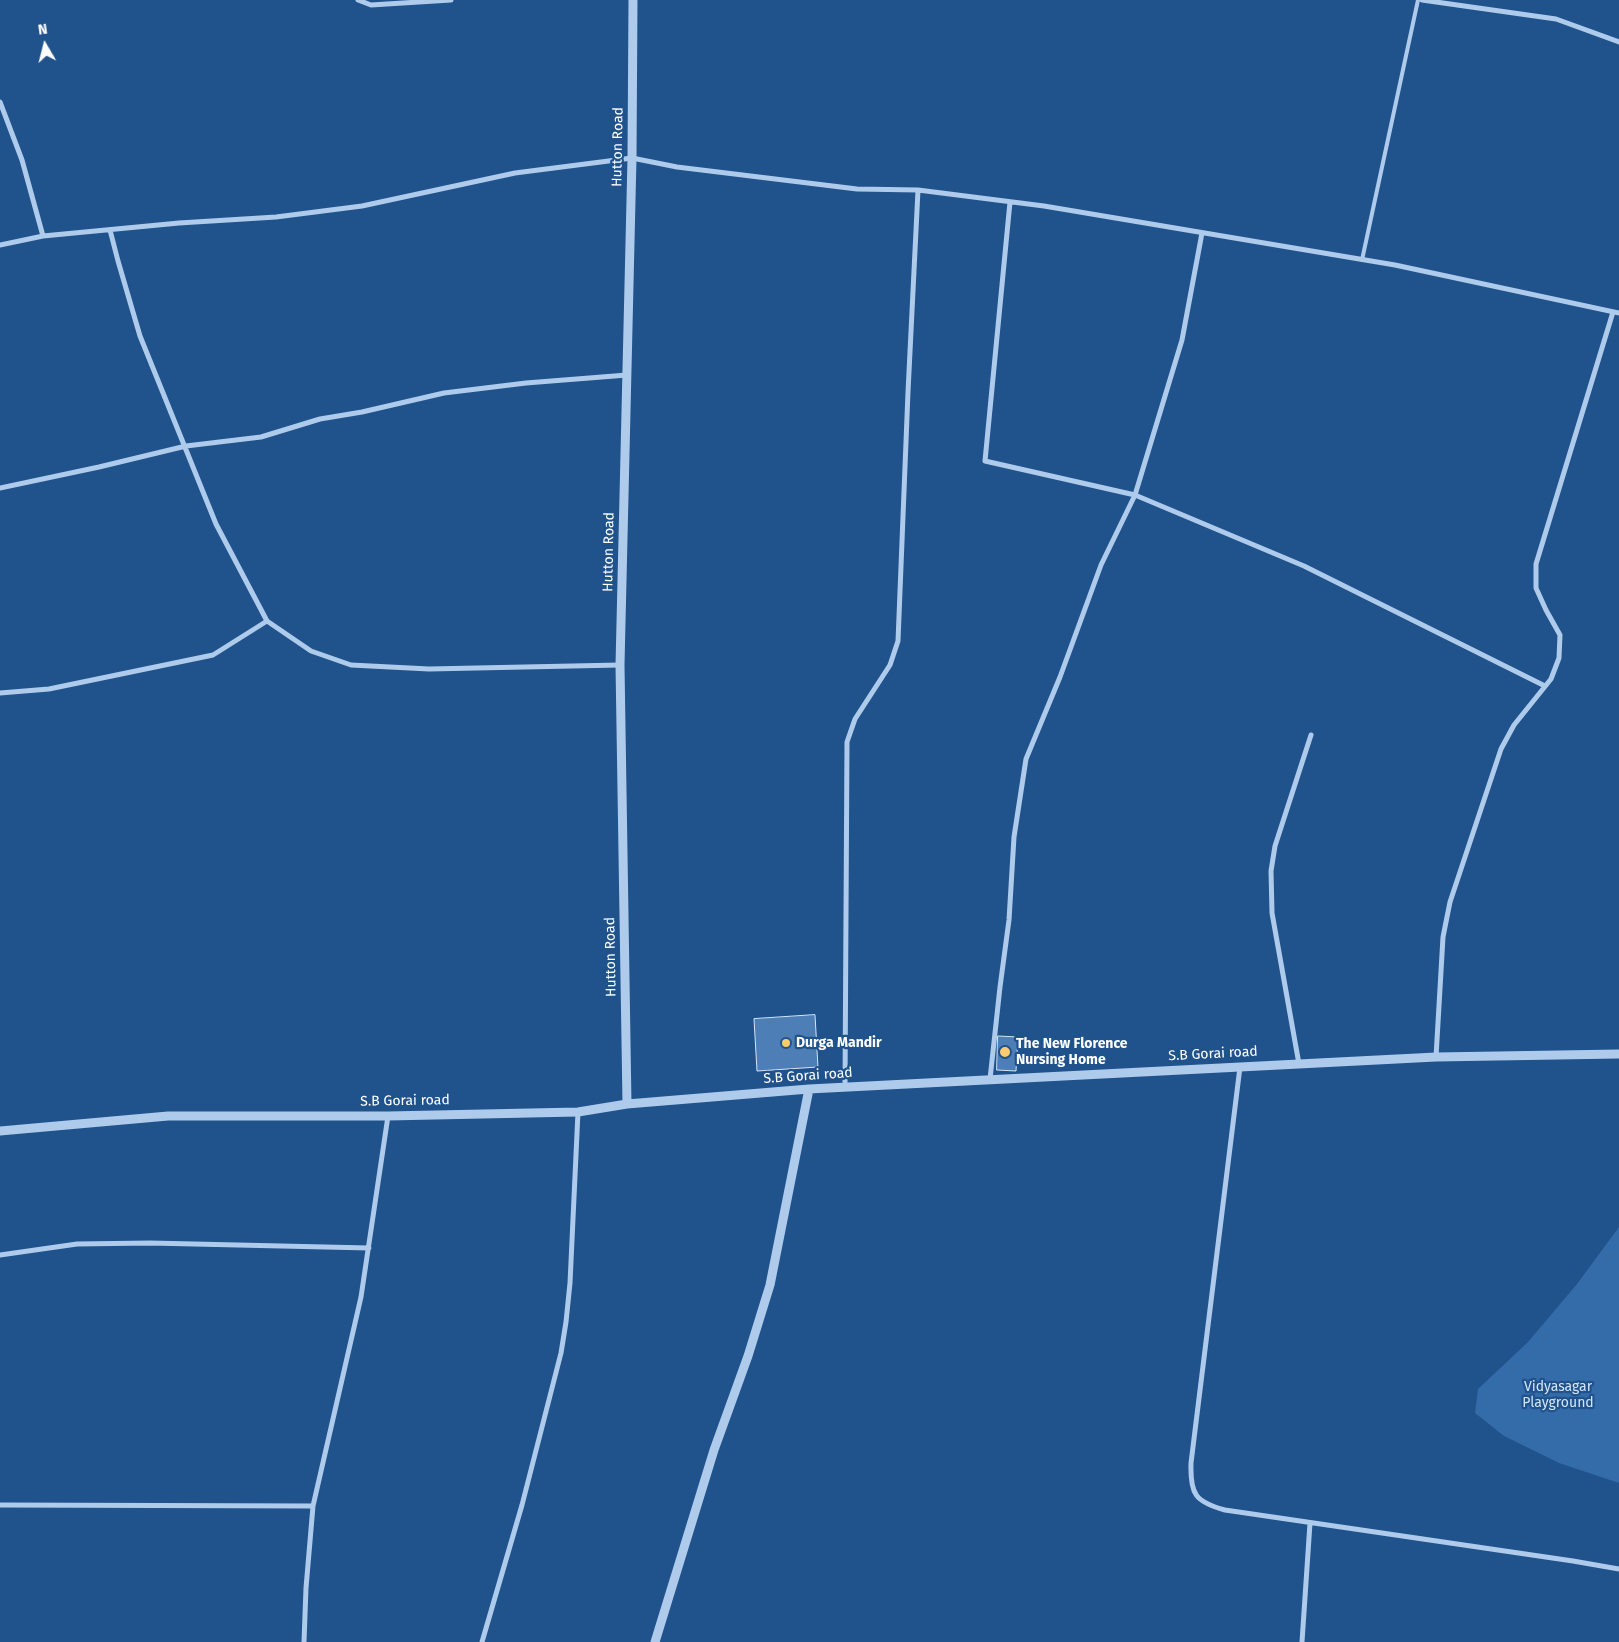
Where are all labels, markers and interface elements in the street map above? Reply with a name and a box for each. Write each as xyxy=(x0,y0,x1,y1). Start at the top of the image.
north arrow xyxy=(20,20,70,70)
text: N xyxy=(37,21,49,39)
street label: Hutton Road xyxy=(609,107,627,187)
street label: Hutton Road xyxy=(600,512,618,592)
street label: Hutton Road xyxy=(602,917,620,997)
place label: Durga Mandir xyxy=(796,1035,882,1051)
place label: The New Florence Nursing Home xyxy=(1016,1036,1128,1068)
marker: Durga Mandir xyxy=(780,1037,792,1049)
street label: S.B Gorai road xyxy=(1168,1043,1258,1065)
marker: The New Florence Nursing Home xyxy=(998,1045,1012,1059)
street label: S.B Gorai road xyxy=(763,1065,853,1087)
street label: S.B Gorai road xyxy=(360,1092,450,1110)
park label: Vidyasagar Playground xyxy=(1522,1379,1594,1411)

